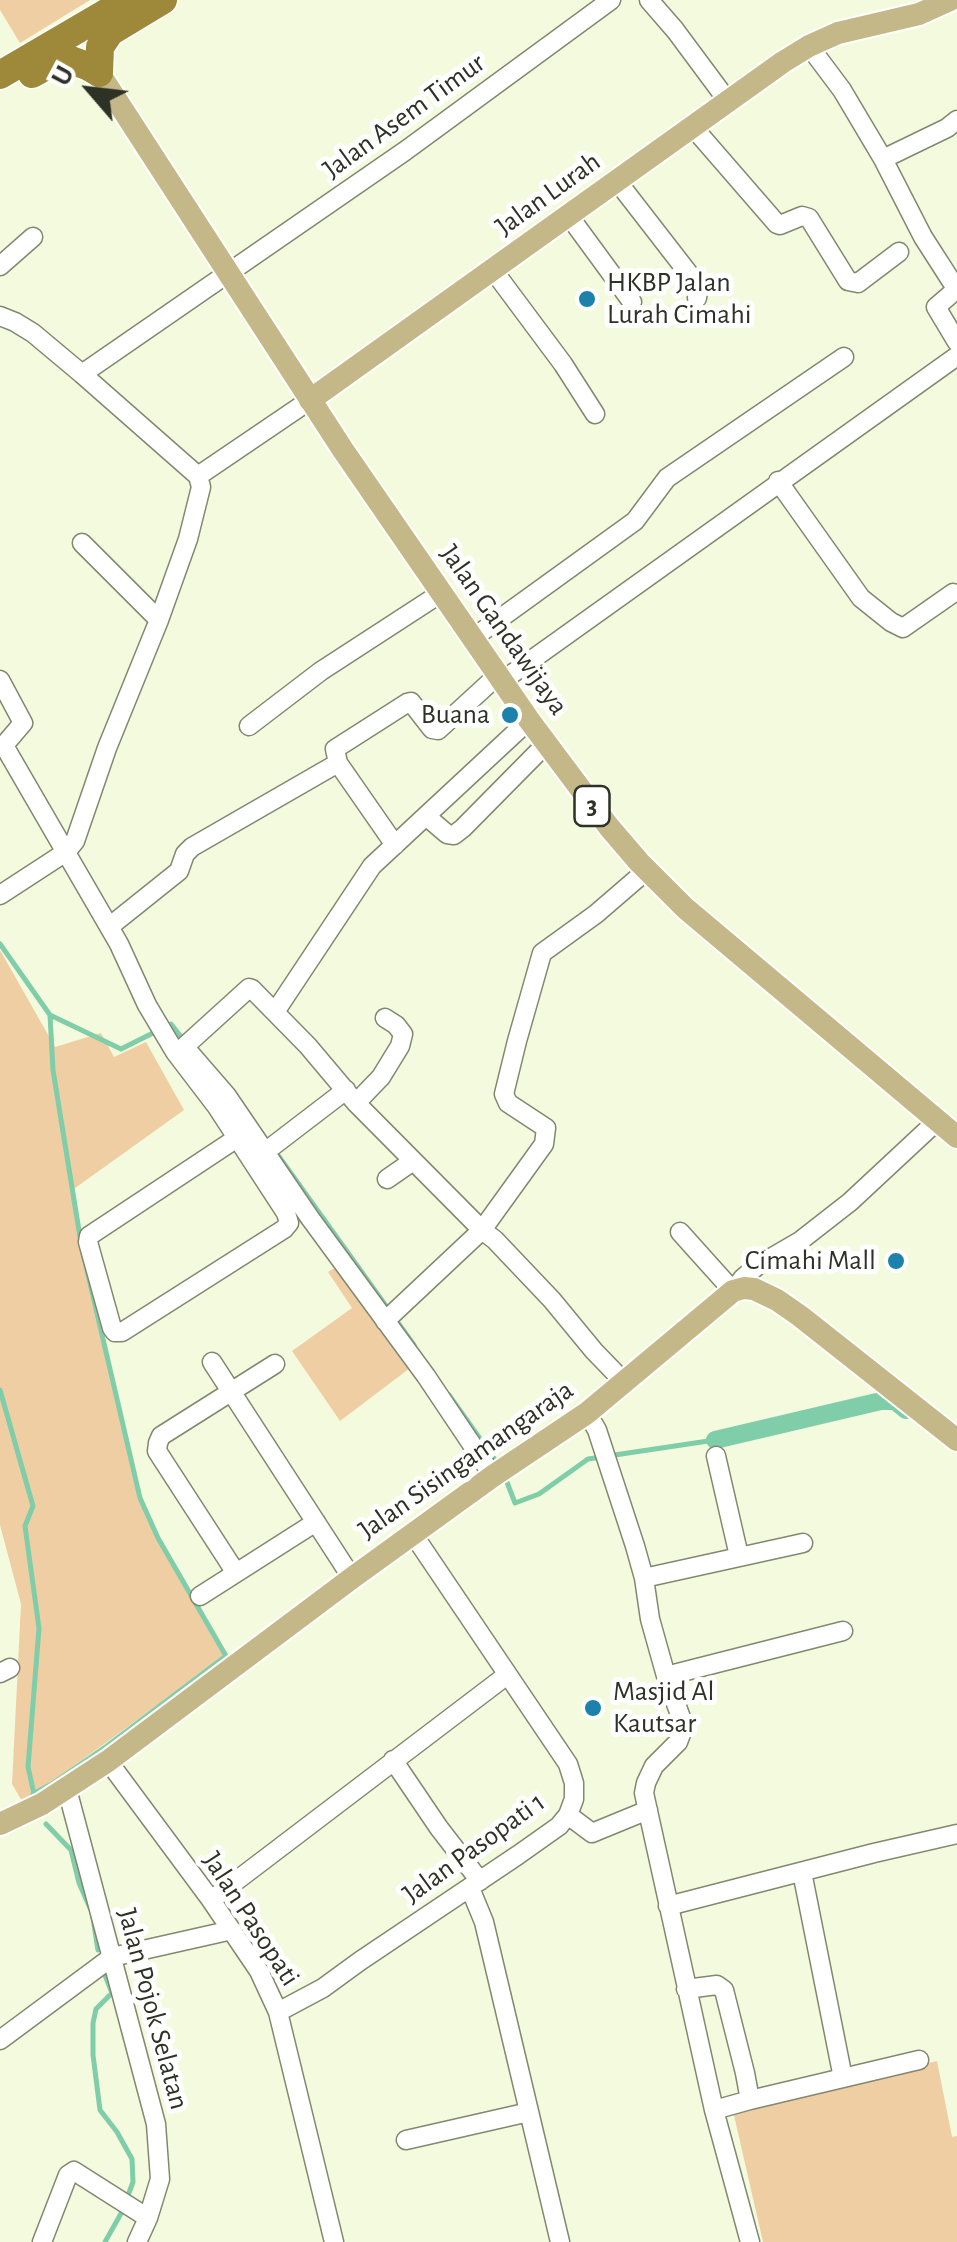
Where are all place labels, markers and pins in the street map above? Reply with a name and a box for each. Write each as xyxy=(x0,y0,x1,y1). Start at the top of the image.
place label: HKBP Jalan Lurah Cimahi xyxy=(607,266,752,332)
marker: HKBP Jalan Lurah Cimahi xyxy=(576,288,598,310)
place label: Buana xyxy=(421,698,490,732)
marker: Buana xyxy=(499,704,521,726)
place label: Cimahi Mall xyxy=(745,1244,876,1278)
marker: Cimahi Mall xyxy=(885,1250,907,1272)
place label: Masjid Al Kautsar xyxy=(613,1675,715,1741)
marker: Masjid Al Kautsar xyxy=(582,1697,604,1719)

